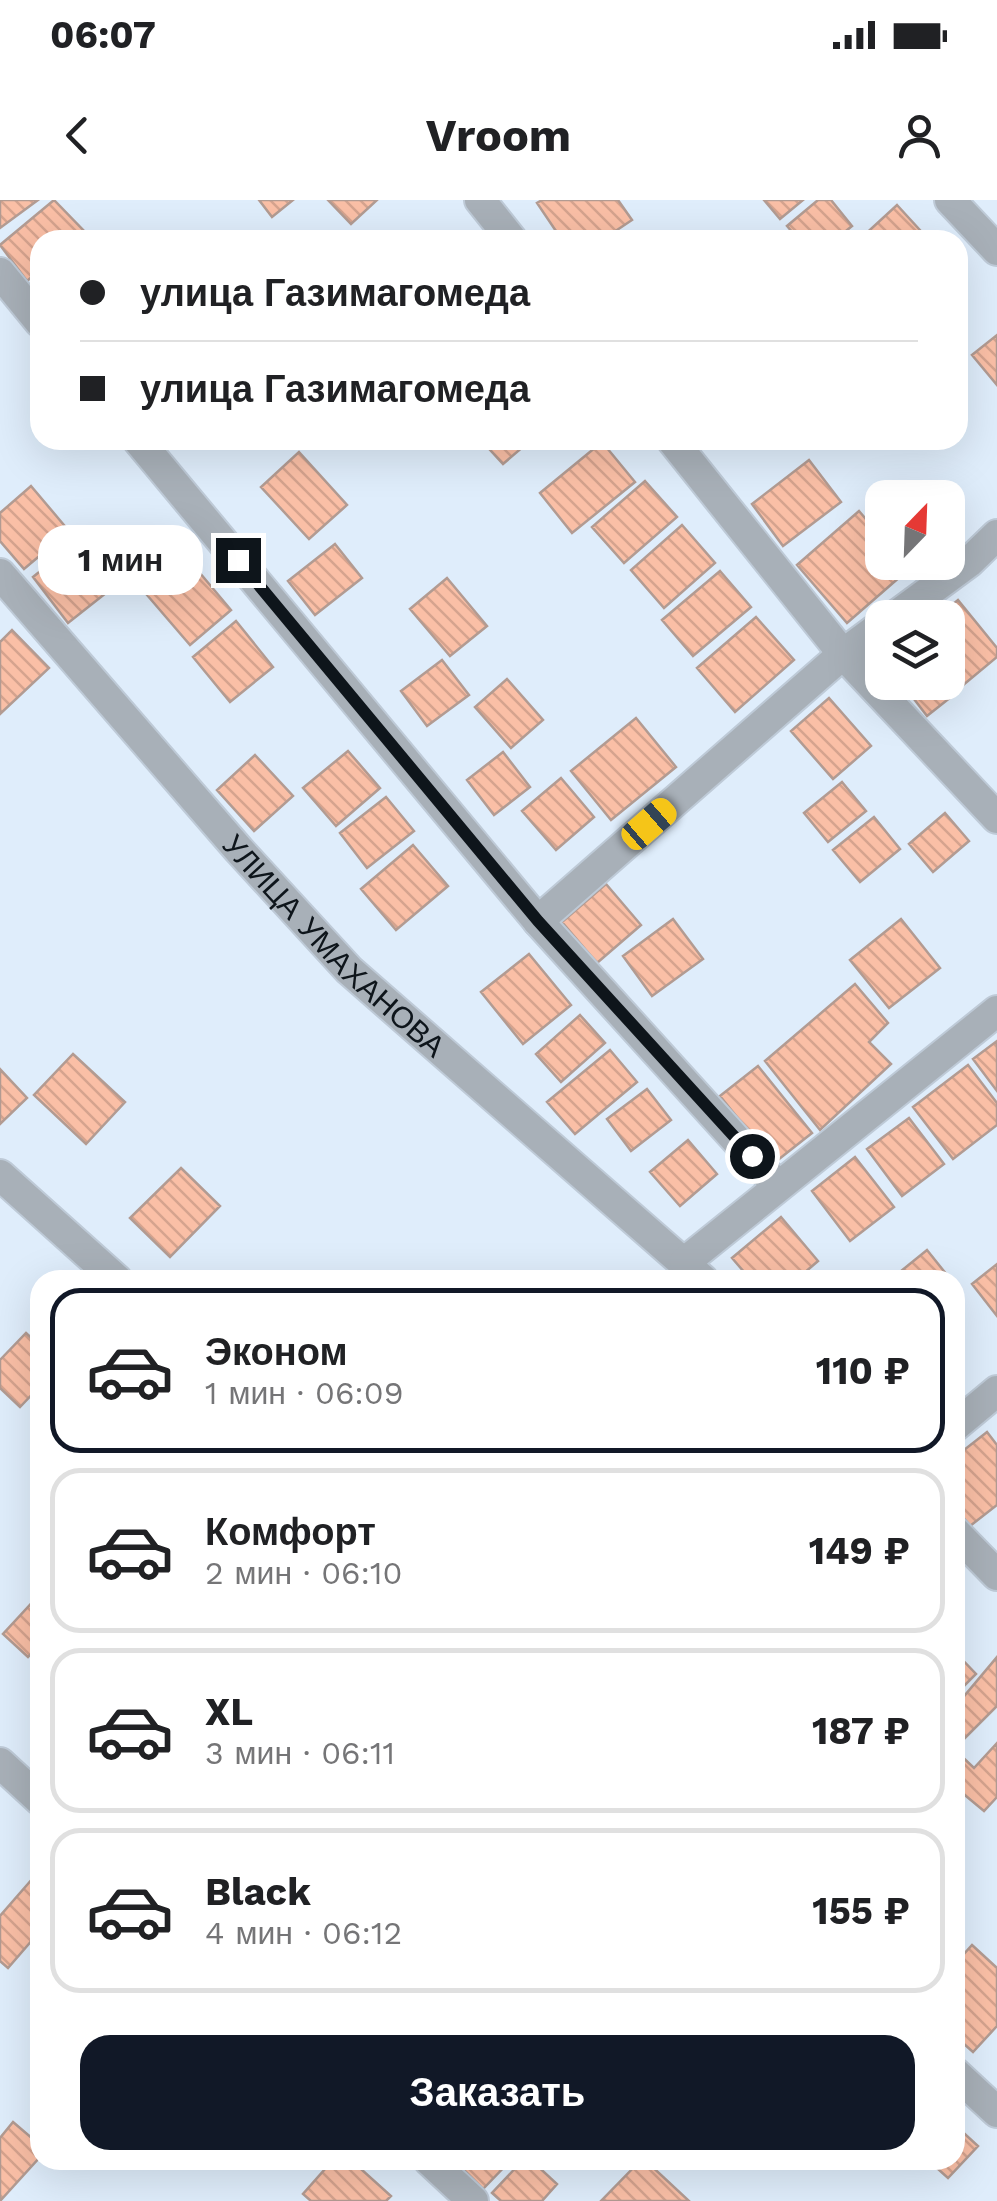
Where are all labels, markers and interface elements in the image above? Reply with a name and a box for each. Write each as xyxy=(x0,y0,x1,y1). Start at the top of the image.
text: 06:07 xyxy=(50,13,156,57)
icon: back xyxy=(50,108,105,163)
icon: person xyxy=(892,108,947,163)
text: Vroom xyxy=(426,109,571,162)
text: улица Газимагомеда xyxy=(140,271,530,315)
text: улица Газимагомеда xyxy=(140,367,530,411)
north arrow xyxy=(865,480,965,580)
map controls xyxy=(865,480,965,700)
callout: 1 мин xyxy=(38,525,203,595)
route end xyxy=(216,538,261,583)
text: 1 мин xyxy=(78,541,163,579)
button: layers xyxy=(865,600,965,700)
car xyxy=(617,793,681,855)
street label: УЛИЦА УМАХАНОВА xyxy=(216,827,452,1064)
route start xyxy=(730,1134,775,1179)
icon: car xyxy=(85,1326,175,1416)
text: Эконом xyxy=(205,1330,348,1374)
text: 110 ₽ xyxy=(816,1349,910,1393)
text: 1 мин · 06:09 xyxy=(205,1374,403,1412)
icon: car xyxy=(85,1506,175,1596)
text: Комфорт xyxy=(205,1510,376,1554)
text: 149 ₽ xyxy=(809,1529,910,1573)
text: 2 мин · 06:10 xyxy=(205,1554,402,1592)
icon: car xyxy=(85,1686,175,1776)
text: XL xyxy=(205,1690,253,1734)
text: 187 ₽ xyxy=(812,1709,910,1753)
text: 3 мин · 06:11 xyxy=(205,1734,395,1772)
icon: car xyxy=(85,1866,175,1956)
text: Black xyxy=(205,1870,311,1914)
text: 155 ₽ xyxy=(812,1889,910,1933)
text: 4 мин · 06:12 xyxy=(205,1914,402,1952)
button: Заказать xyxy=(80,2035,915,2150)

